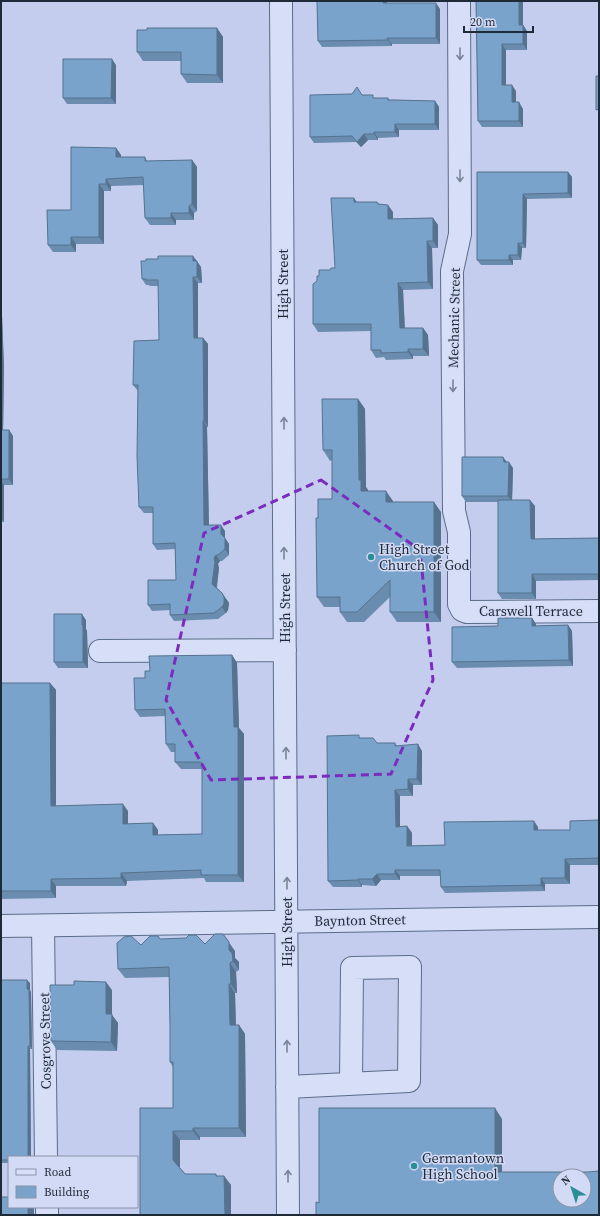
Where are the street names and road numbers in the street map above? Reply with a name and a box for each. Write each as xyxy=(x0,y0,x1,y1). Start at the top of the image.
street label: High Street xyxy=(273,248,293,319)
street label: Mechanic Street xyxy=(443,267,465,368)
street label: High Street xyxy=(275,572,295,643)
street label: Carswell Terrace xyxy=(479,601,583,621)
street label: High Street xyxy=(277,896,297,967)
street label: Baynton Street xyxy=(314,909,406,931)
street label: Cosgrove Street xyxy=(34,992,56,1090)

